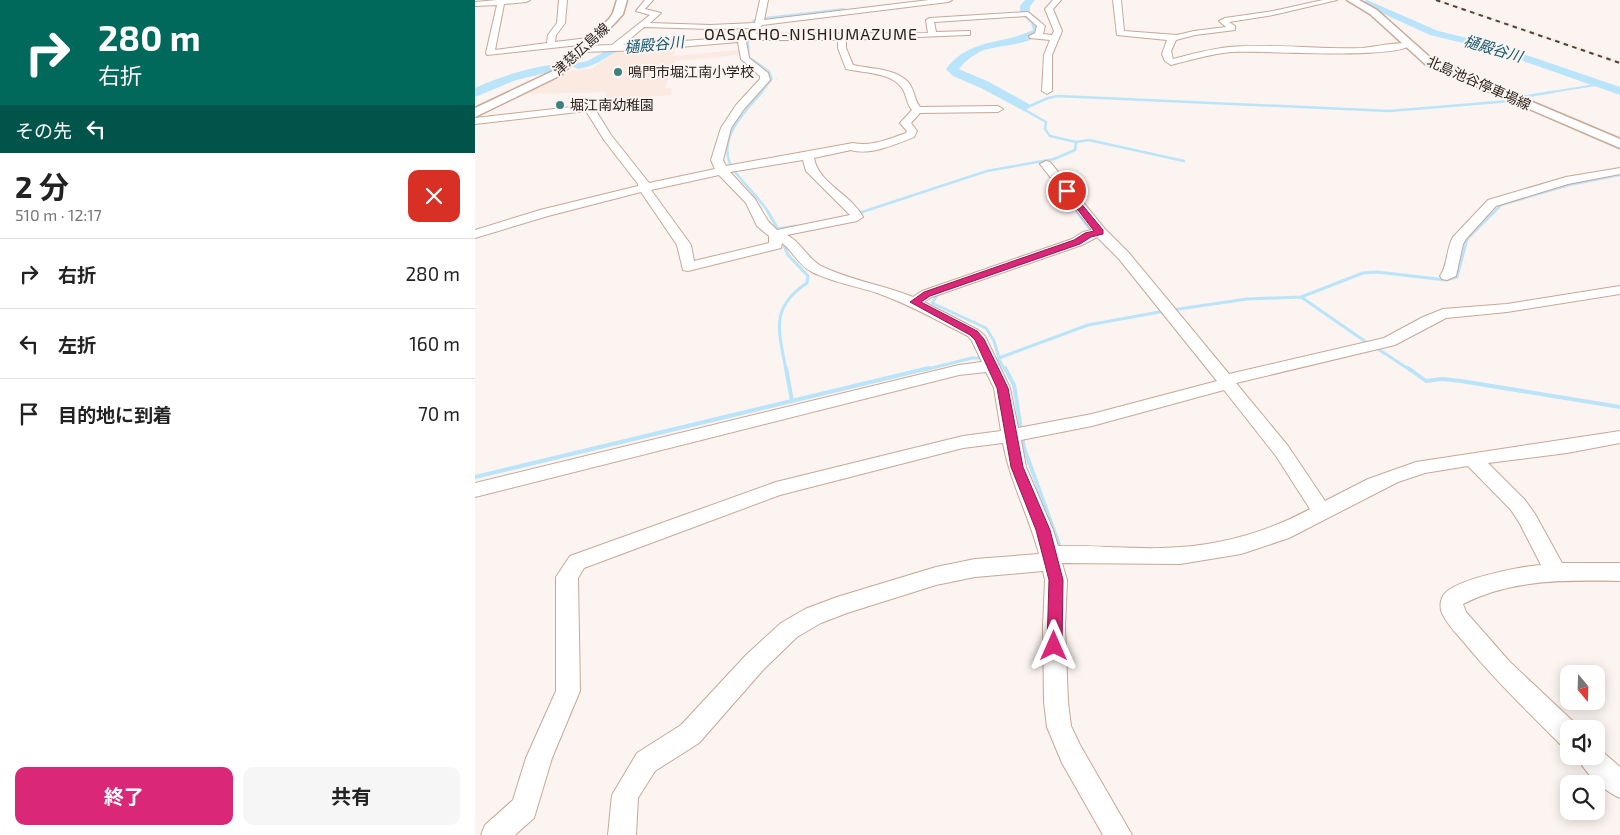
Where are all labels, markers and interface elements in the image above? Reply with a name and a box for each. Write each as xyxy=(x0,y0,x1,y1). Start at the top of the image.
text: 280 m xyxy=(98,16,201,58)
street label: 津慈広島線 xyxy=(549,19,612,78)
icon: right xyxy=(15,20,80,85)
district label: OASACHO-NISHIUMAZUME xyxy=(704,24,918,43)
water label: 樋殿谷川 xyxy=(1462,31,1527,66)
water label: 樋殿谷川 xyxy=(623,32,687,56)
street label: 北島池谷停車場線 xyxy=(1425,52,1534,113)
text: 右折 xyxy=(98,62,142,88)
place label: 鳴門市堀江南小学校 xyxy=(628,63,754,80)
marker: 鳴門市堀江南小学校 xyxy=(612,66,624,78)
place label: 堀江南幼稚園 xyxy=(570,96,654,113)
marker: 堀江南幼稚園 xyxy=(554,99,566,111)
icon: left xyxy=(82,115,110,143)
text: その先 xyxy=(15,119,72,142)
text: 2 分 xyxy=(15,168,69,204)
button: close xyxy=(408,170,460,222)
pin xyxy=(1046,170,1088,212)
icon: arrive xyxy=(1053,177,1081,205)
text: 510 m · 12:17 xyxy=(15,205,102,224)
icon: right xyxy=(15,260,43,288)
text: 280 m xyxy=(405,262,460,285)
text: 右折 xyxy=(58,263,96,286)
icon: left xyxy=(15,330,43,358)
text: 160 m xyxy=(409,332,460,355)
text: 左折 xyxy=(58,333,96,356)
icon: arrive xyxy=(15,400,43,428)
text: 70 m xyxy=(418,402,460,425)
text: 目的地に到着 xyxy=(58,403,172,426)
position arrow xyxy=(1027,619,1079,671)
north arrow xyxy=(1560,665,1605,710)
map controls xyxy=(1560,665,1605,820)
button: sound xyxy=(1560,720,1605,765)
button: 終了 xyxy=(15,767,233,825)
button: 共有 xyxy=(243,767,460,825)
button: search xyxy=(1560,775,1605,820)

